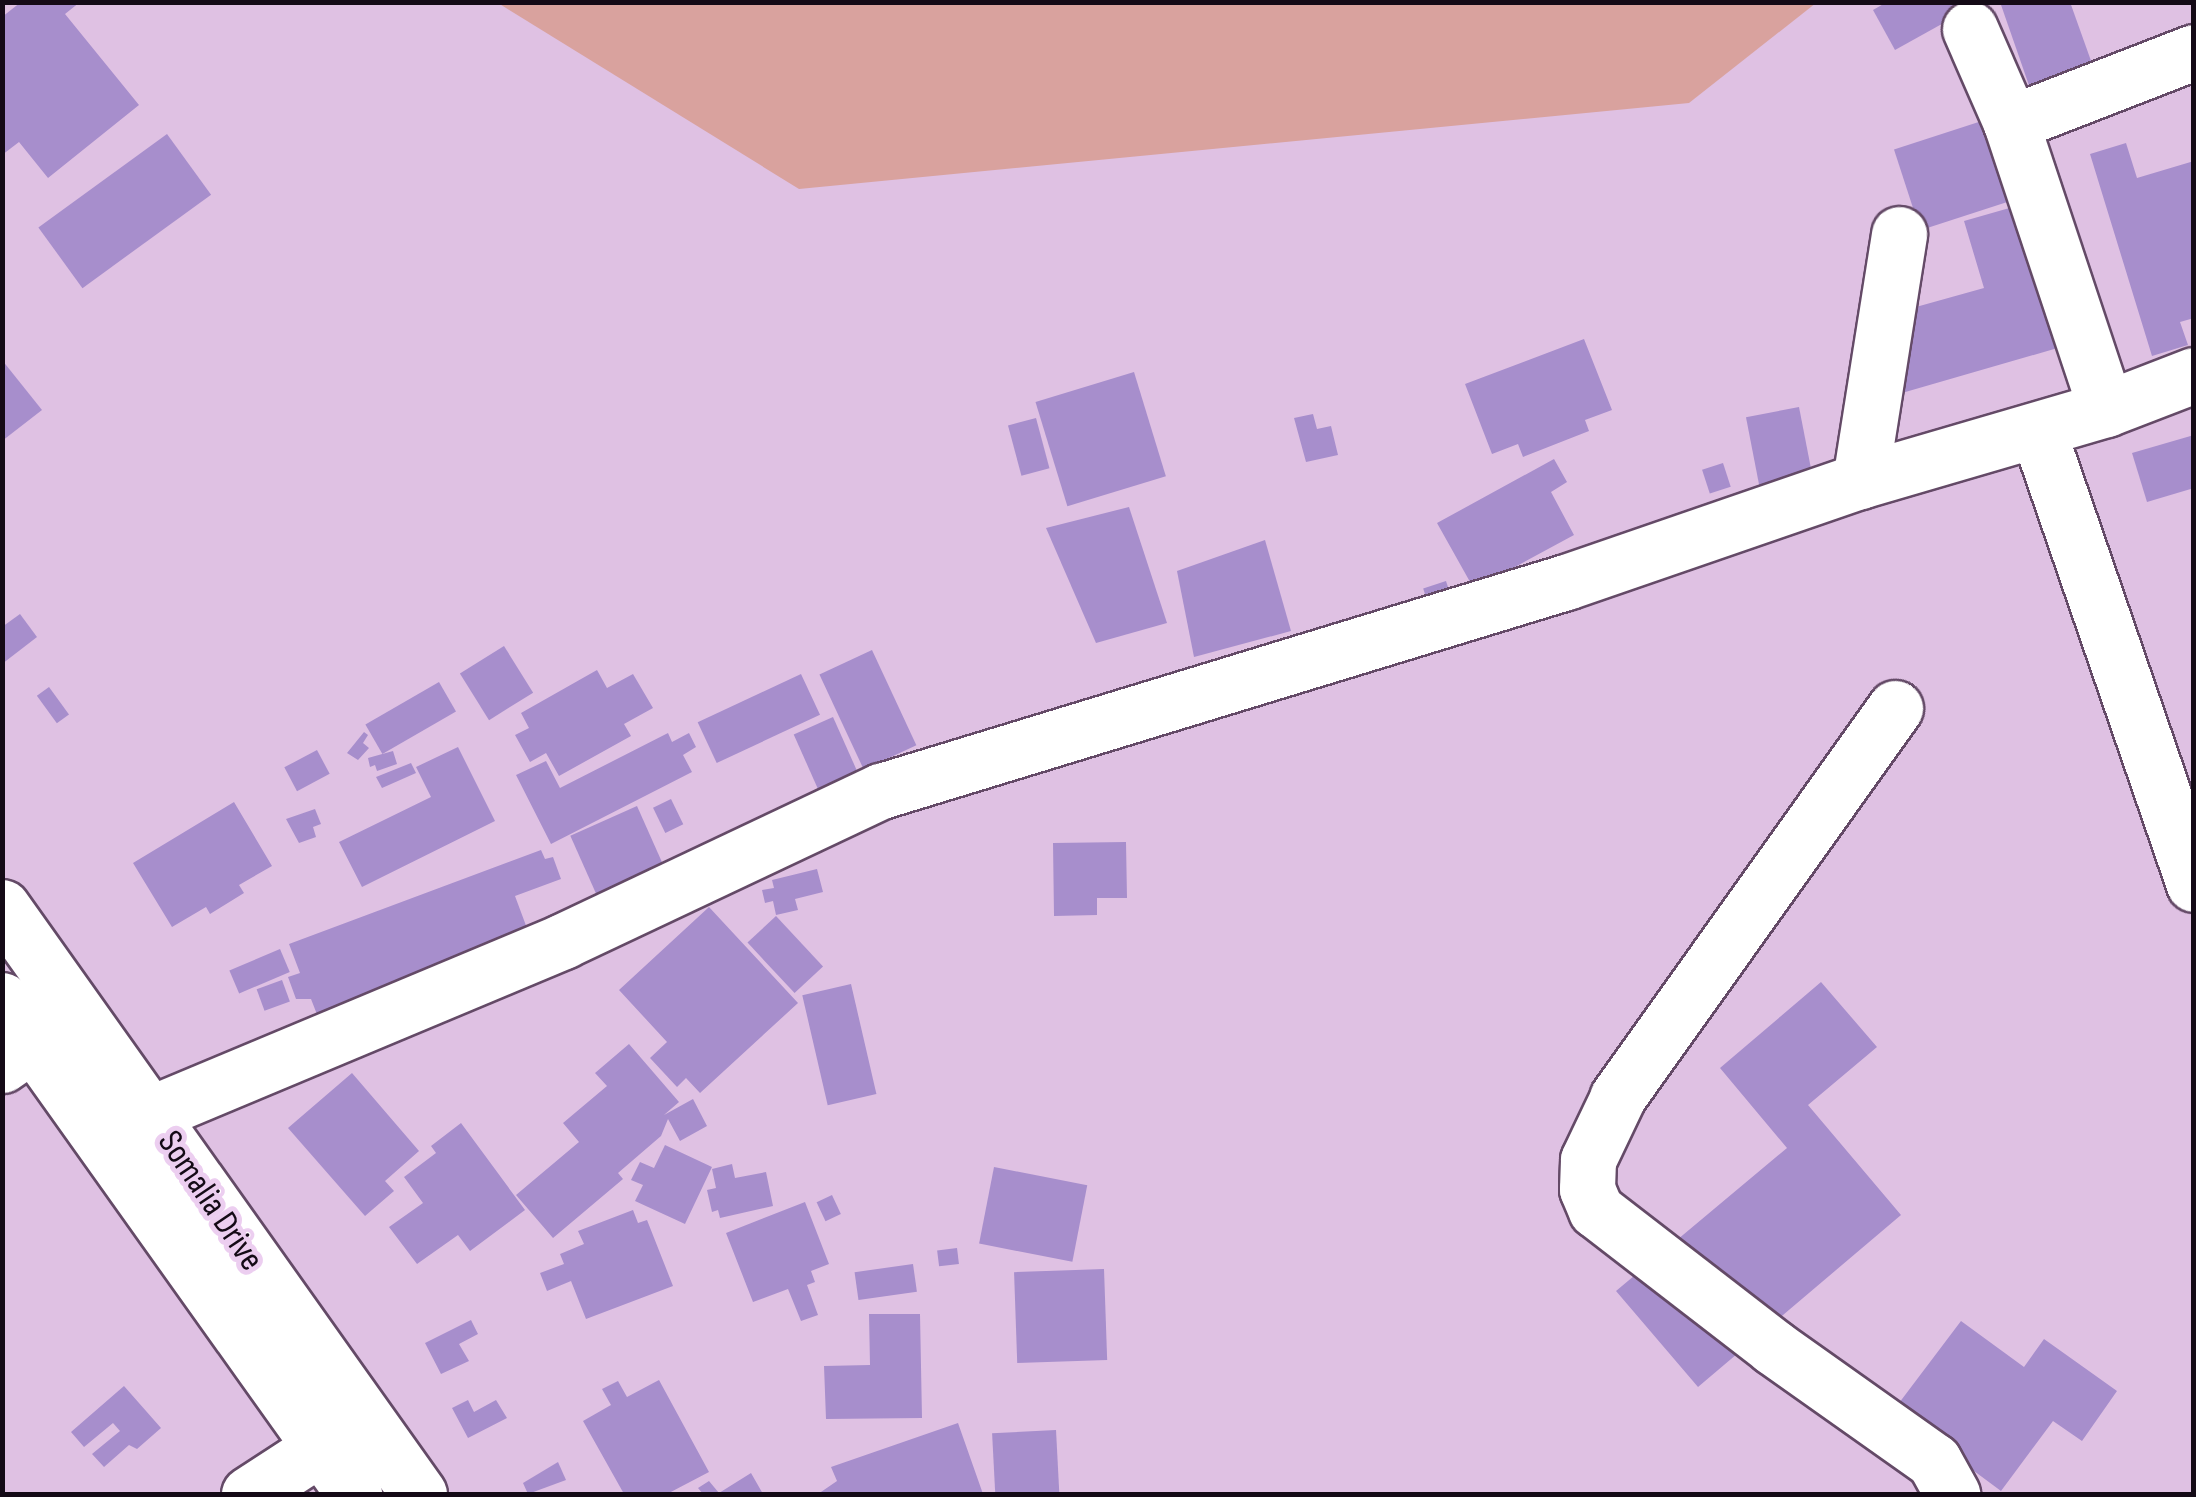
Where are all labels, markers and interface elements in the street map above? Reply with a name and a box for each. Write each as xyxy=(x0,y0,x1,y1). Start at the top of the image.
street label: Somalia Drive xyxy=(148,1123,272,1279)

